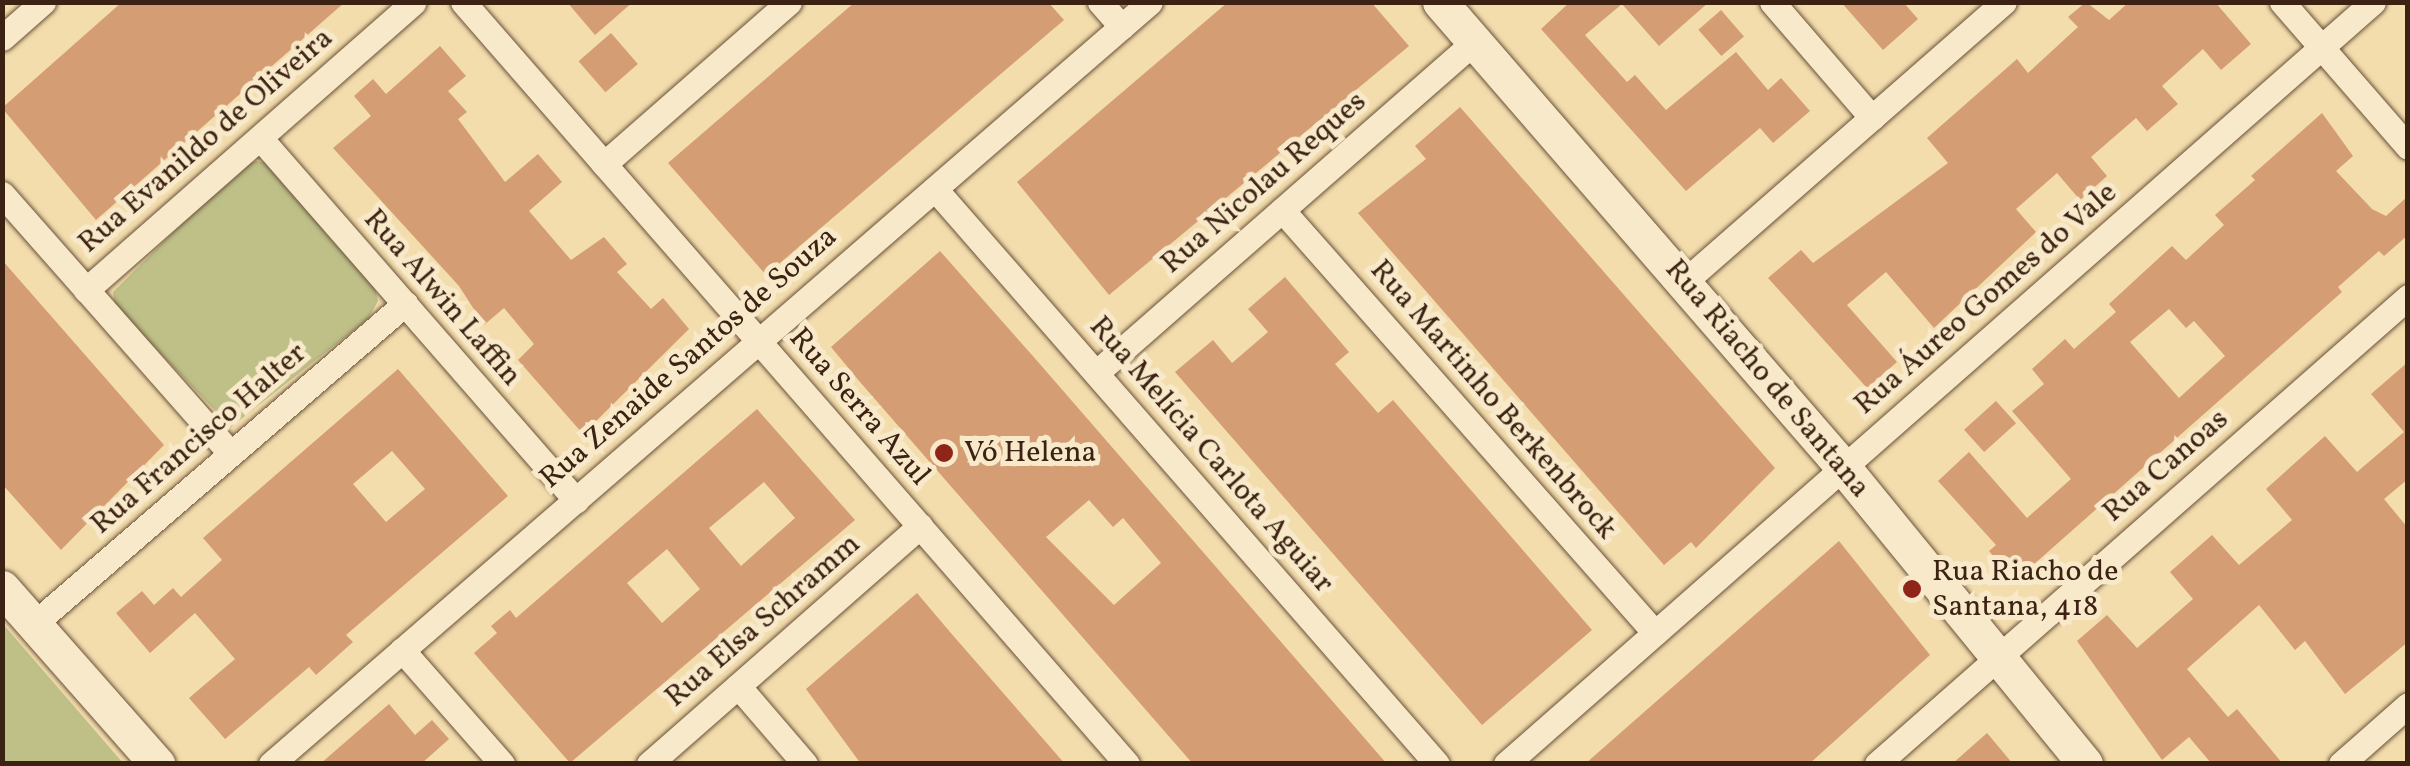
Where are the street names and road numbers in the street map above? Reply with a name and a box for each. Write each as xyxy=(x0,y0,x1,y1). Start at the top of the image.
street label: Rua Evanildo de Oliveira xyxy=(71,21,341,261)
street label: Rua Nicolau Reques xyxy=(1154,84,1374,282)
street label: Rua Áureo Gomes do Vale xyxy=(1847,175,2125,423)
street label: Rua Alwin Laffin xyxy=(355,202,529,394)
street label: Rua Zenaide Santos de Souza xyxy=(533,219,845,497)
street label: Rua Riacho de Santana xyxy=(1657,252,1877,506)
street label: Rua Martinho Berkenbrock xyxy=(1362,253,1624,547)
street label: Rua Melícia Carlota Aguiar xyxy=(1081,309,1341,601)
street label: Rua Serra Azul xyxy=(781,321,937,493)
street label: Rua Francisco Halter xyxy=(84,336,314,542)
street label: Rua Canoas xyxy=(2096,402,2236,530)
street label: Rua Elsa Schramm xyxy=(658,526,868,716)

